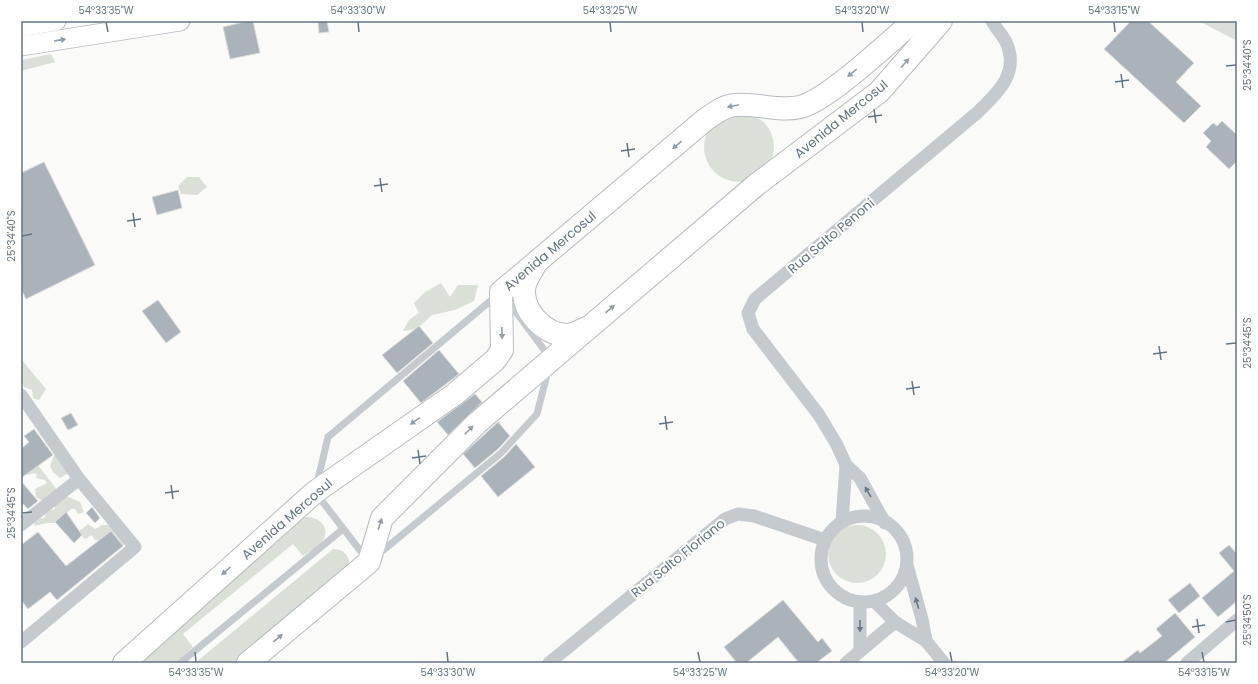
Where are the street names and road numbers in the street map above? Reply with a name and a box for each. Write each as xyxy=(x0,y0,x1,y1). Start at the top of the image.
street label: Avenida Mercosul xyxy=(790,75,892,163)
street label: Rua Salto Penoni xyxy=(783,194,879,278)
street label: Avenida Mercosul xyxy=(500,207,600,295)
street label: Avenida Mercosul xyxy=(237,474,337,564)
street label: Rua Salto Floriano xyxy=(627,514,729,602)

